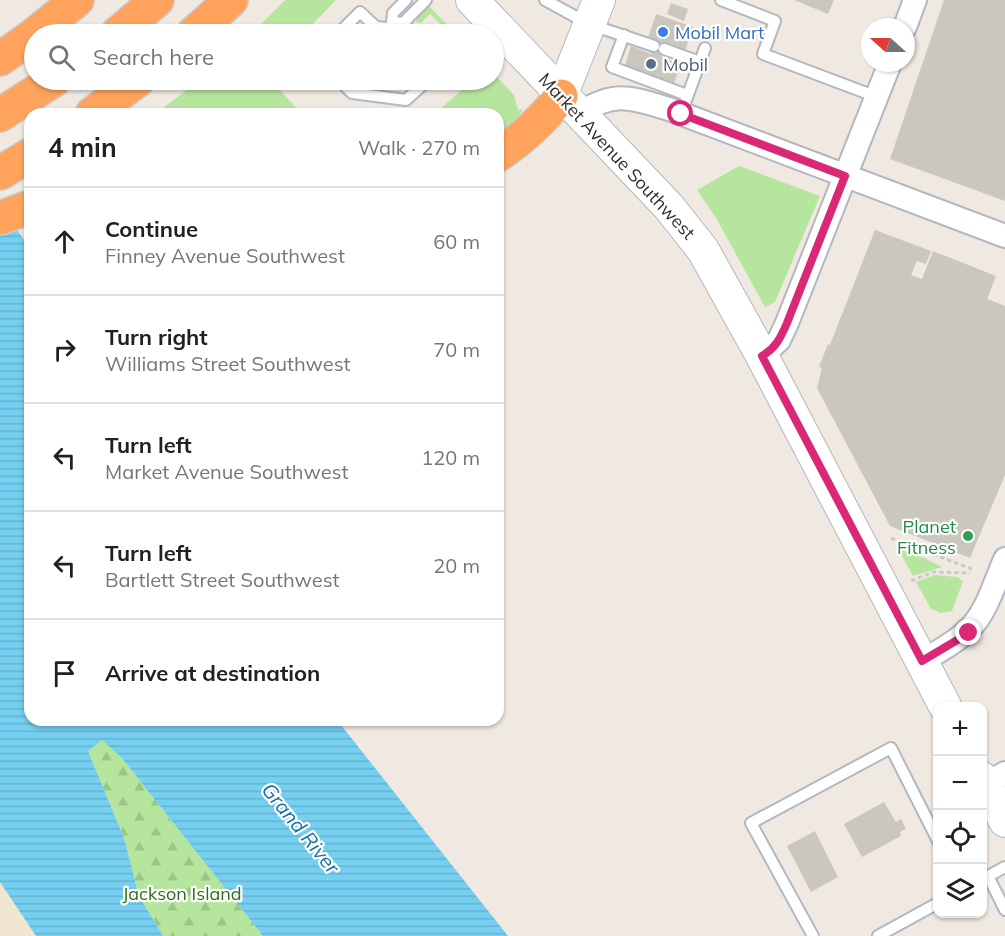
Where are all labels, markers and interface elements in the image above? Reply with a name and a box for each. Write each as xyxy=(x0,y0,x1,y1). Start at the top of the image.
north arrow xyxy=(861,18,915,72)
place label: Mobil Mart xyxy=(675,21,764,44)
search box xyxy=(24,24,504,90)
marker: Mobil Mart xyxy=(656,25,670,39)
icon: search xyxy=(45,41,78,74)
text: Search here xyxy=(93,43,214,71)
place label: Mobil xyxy=(663,53,708,76)
marker: Mobil xyxy=(644,57,658,71)
street label: Market Avenue Southwest xyxy=(534,68,700,244)
route start xyxy=(667,100,693,126)
text: 4 min xyxy=(48,131,117,164)
text: Walk · 270 m xyxy=(358,135,480,160)
text: Continue xyxy=(105,215,198,243)
icon: ahead xyxy=(48,225,81,258)
text: 60 m xyxy=(433,229,480,254)
text: Finney Avenue Southwest xyxy=(105,243,345,268)
text: Turn right xyxy=(105,323,208,351)
icon: right xyxy=(48,333,81,366)
text: 70 m xyxy=(433,337,480,362)
text: Williams Street Southwest xyxy=(105,351,350,376)
text: Turn left xyxy=(105,431,192,459)
icon: left xyxy=(48,441,81,474)
text: 120 m xyxy=(421,445,480,470)
text: Market Avenue Southwest xyxy=(105,459,348,484)
place label: Planet Fitness xyxy=(897,515,956,559)
marker: Planet Fitness xyxy=(961,529,975,543)
text: Turn left xyxy=(105,539,192,567)
icon: left xyxy=(48,549,81,582)
text: 20 m xyxy=(433,553,480,578)
text: Bartlett Street Southwest xyxy=(105,567,339,592)
route end xyxy=(955,619,981,645)
icon: arrive xyxy=(48,657,81,690)
text: Arrive at destination xyxy=(105,659,320,687)
map controls xyxy=(933,702,987,918)
button: + xyxy=(933,702,987,756)
button: − xyxy=(933,756,987,810)
water label: Grand River xyxy=(257,777,346,879)
button: locate xyxy=(933,810,987,864)
button: layers xyxy=(933,864,987,918)
park label: Jackson Island xyxy=(122,882,242,905)

